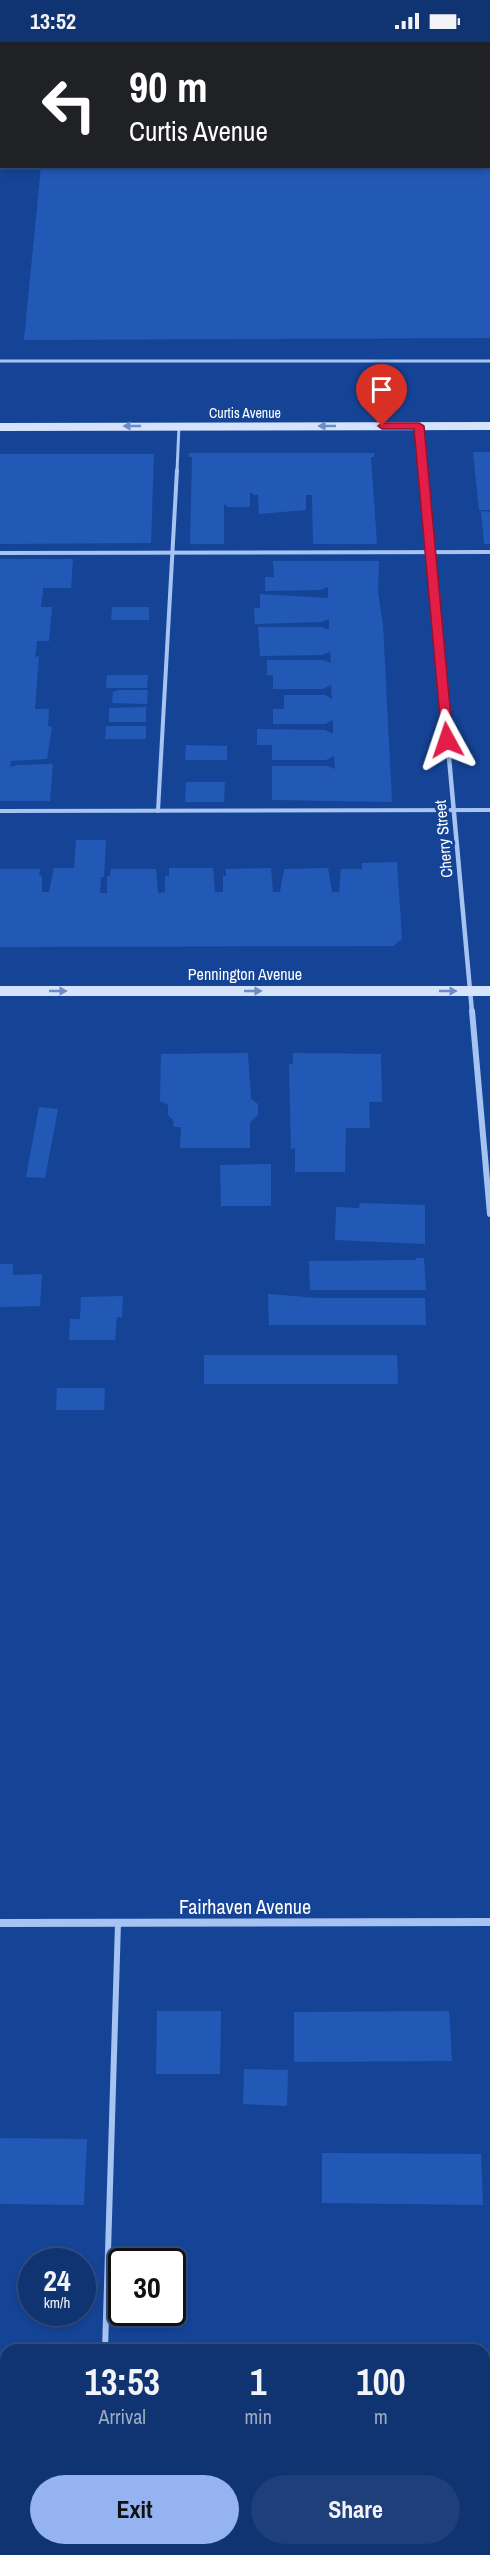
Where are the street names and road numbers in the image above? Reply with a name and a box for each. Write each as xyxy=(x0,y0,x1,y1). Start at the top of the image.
street label: Curtis Avenue xyxy=(209,404,281,422)
street label: Cherry Street xyxy=(429,799,457,879)
street label: Pennington Avenue xyxy=(188,963,302,985)
street label: Fairhaven Avenue xyxy=(179,1893,311,1920)

